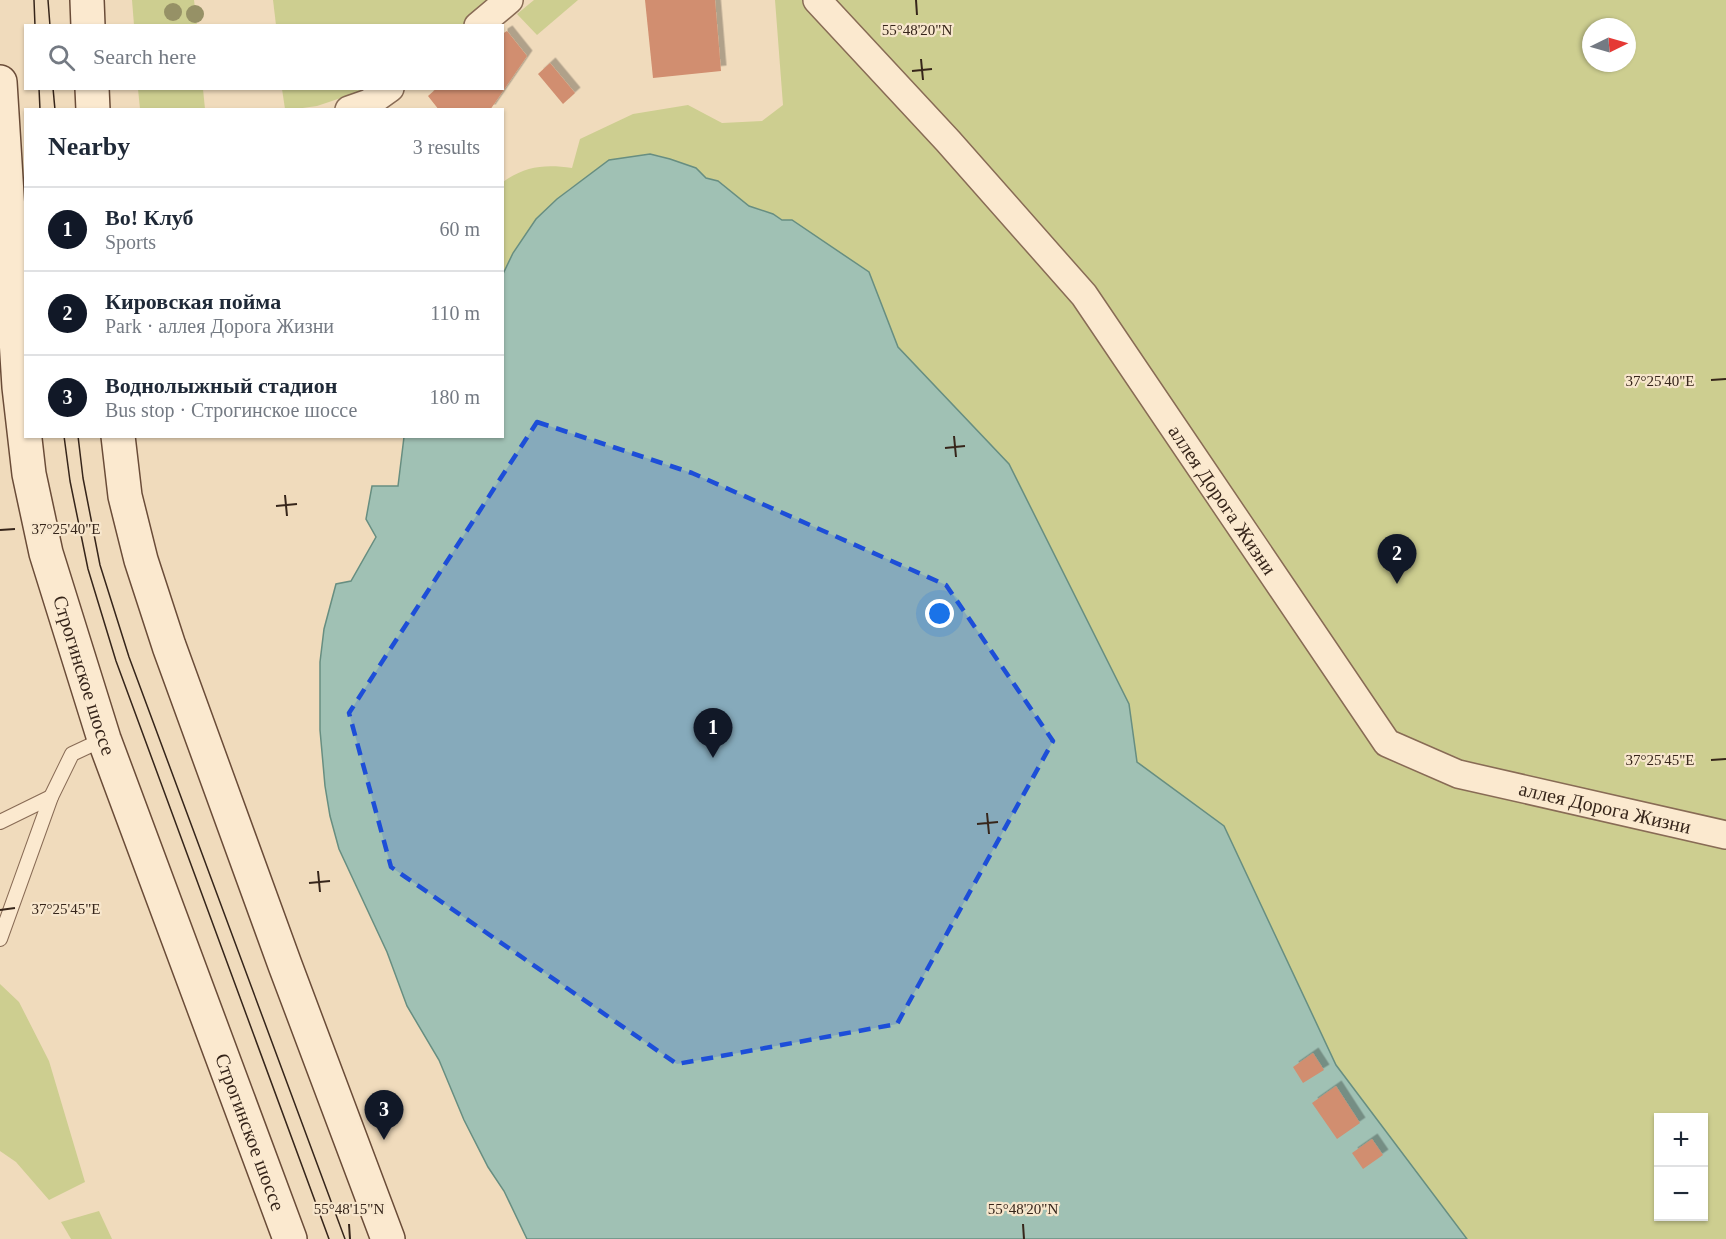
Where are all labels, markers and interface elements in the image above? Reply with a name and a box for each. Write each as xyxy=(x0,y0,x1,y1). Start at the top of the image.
north arrow xyxy=(1582,18,1636,72)
text: 55°48'20"N xyxy=(882,22,952,38)
search box xyxy=(24,24,504,90)
icon: search xyxy=(45,41,78,74)
text: Search here xyxy=(93,44,196,69)
text: Nearby xyxy=(48,132,130,161)
text: 3 results xyxy=(413,136,480,158)
text: Во! Клуб xyxy=(105,205,194,230)
text: 1 xyxy=(63,218,73,240)
text: 60 m xyxy=(439,218,480,240)
text: Sports xyxy=(105,231,156,253)
text: Кировская пойма xyxy=(105,289,281,314)
text: 2 xyxy=(63,302,73,324)
text: 110 m xyxy=(430,302,480,324)
text: Park · аллея Дорога Жизни xyxy=(105,315,334,337)
text: Воднолыжный стадион xyxy=(105,373,337,398)
text: 37°25'40"E xyxy=(1626,373,1695,389)
text: 3 xyxy=(63,386,73,408)
text: 180 m xyxy=(429,386,480,408)
text: Bus stop · Строгинское шоссе xyxy=(105,399,357,421)
street label: аллея Дорога Жизни xyxy=(1164,421,1281,579)
text: 37°25'40"E xyxy=(32,521,101,537)
pin: 2 xyxy=(1378,534,1416,584)
street label: Строгинское шоссе xyxy=(49,593,120,758)
your location xyxy=(925,599,954,628)
pin: 1 xyxy=(694,708,732,758)
text: 37°25'45"E xyxy=(1626,752,1695,768)
street label: аллея Дорога Жизни xyxy=(1517,777,1693,838)
text: 37°25'45"E xyxy=(32,901,101,917)
street label: Строгинское шоссе xyxy=(211,1050,289,1214)
pin: 3 xyxy=(364,1090,404,1140)
map controls xyxy=(1654,1113,1708,1221)
button: + xyxy=(1654,1113,1708,1167)
button: − xyxy=(1654,1167,1708,1221)
text: 55°48'15"N xyxy=(314,1201,384,1217)
text: 55°48'20"N xyxy=(988,1201,1058,1217)

